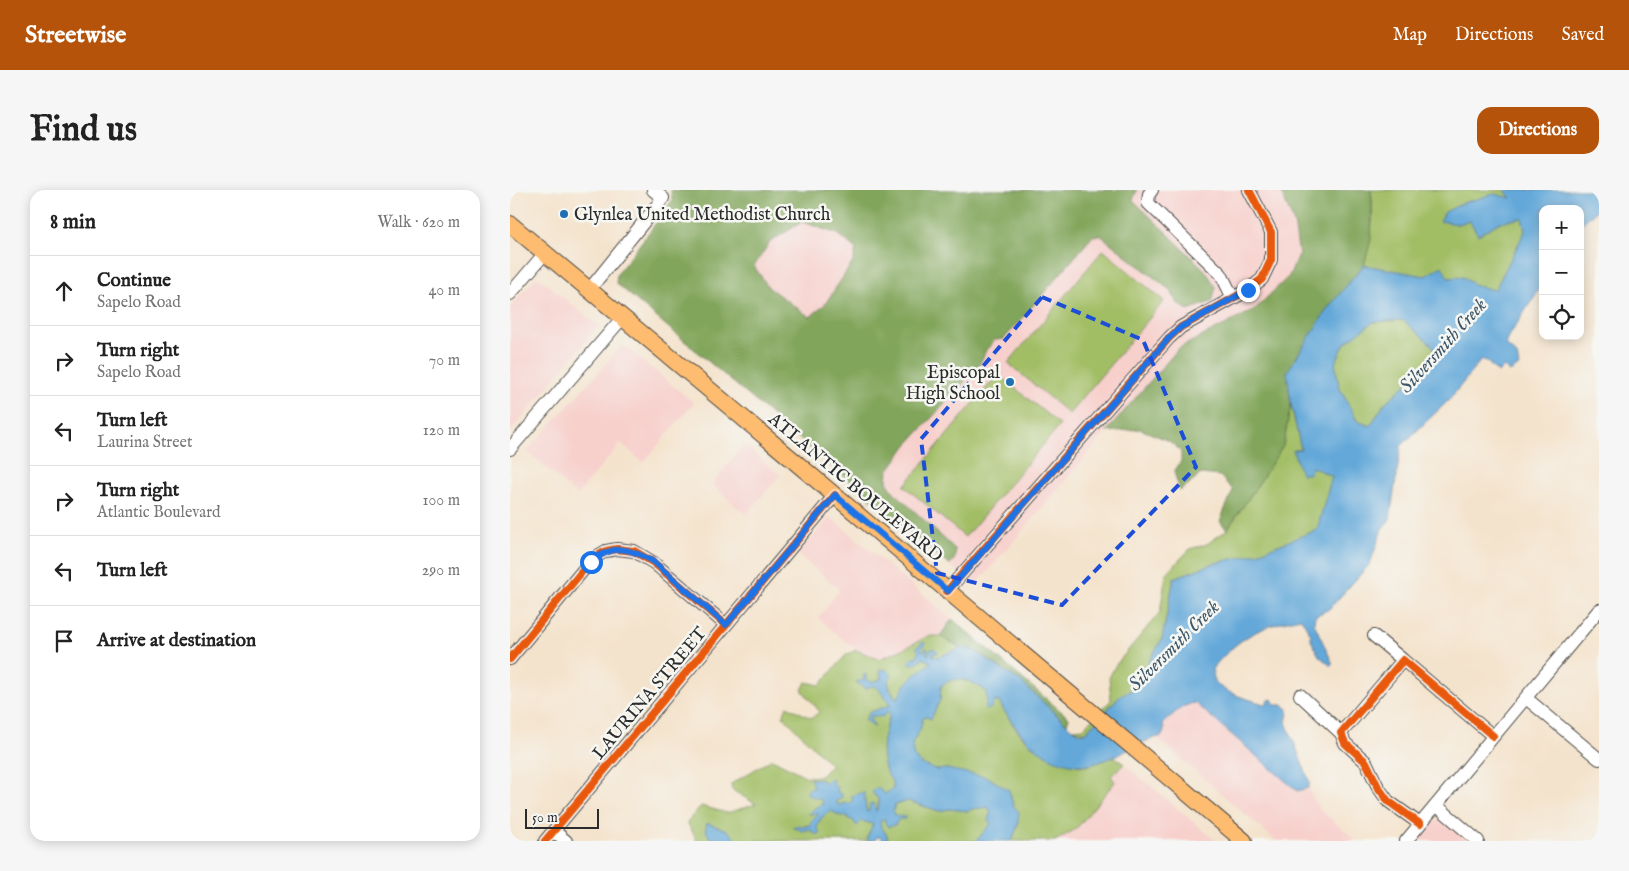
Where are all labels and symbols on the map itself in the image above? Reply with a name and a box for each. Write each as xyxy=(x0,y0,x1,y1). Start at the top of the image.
place label: Glynlea United Methodist Church xyxy=(574,204,831,227)
marker: Glynlea United Methodist Church xyxy=(558,208,570,220)
route end xyxy=(1237,279,1260,302)
water label: Silversmith Creek xyxy=(1395,294,1493,399)
place label: Episcopal High School xyxy=(906,362,1000,406)
marker: Episcopal High School xyxy=(1004,376,1016,388)
street label: ATLANTIC BOULEVARD xyxy=(762,408,947,568)
route start xyxy=(580,551,603,574)
water label: Silversmith Creek xyxy=(1124,596,1225,697)
street label: LAURINA STREET xyxy=(588,623,712,765)
scale bar xyxy=(525,806,599,829)

